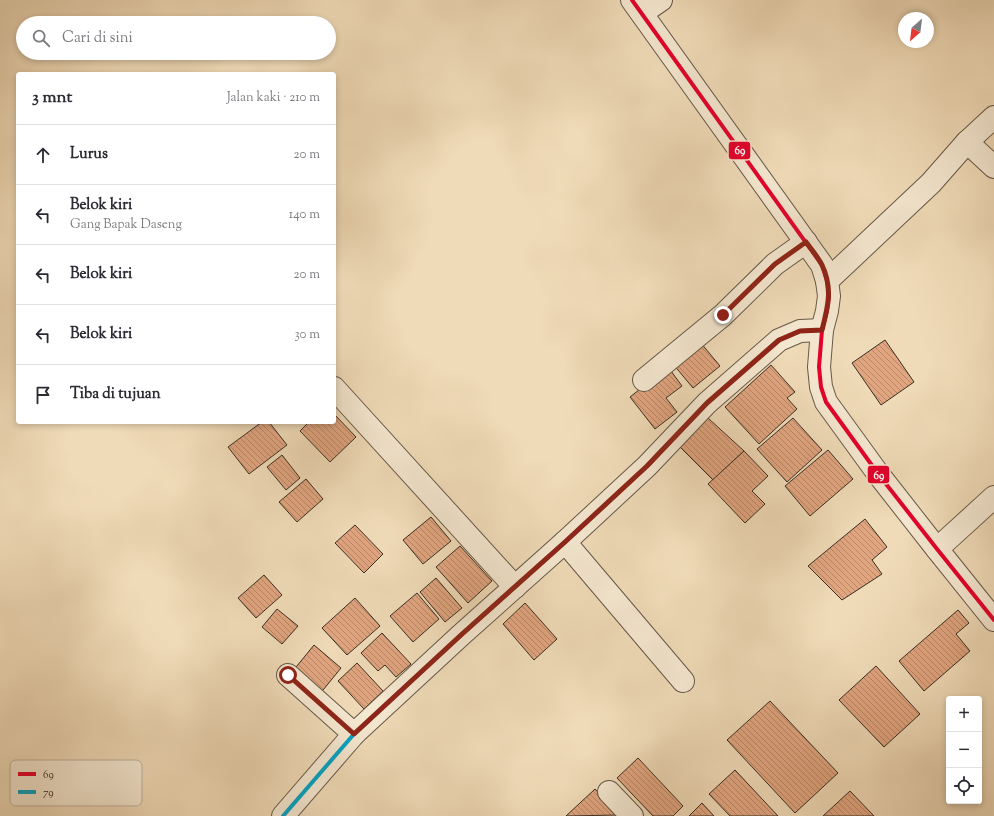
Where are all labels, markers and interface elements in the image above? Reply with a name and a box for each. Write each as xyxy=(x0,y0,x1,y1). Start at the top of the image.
north arrow xyxy=(898,12,934,48)
search box xyxy=(16,16,336,60)
icon: search xyxy=(30,27,52,49)
text: Cari di sini xyxy=(62,28,133,49)
text: 3 mnt xyxy=(32,86,72,110)
text: Jalan kaki · 210 m xyxy=(227,89,320,107)
line badge: 69 xyxy=(728,141,751,160)
text: 69 xyxy=(735,143,746,159)
icon: ahead xyxy=(32,144,54,166)
text: Lurus xyxy=(70,144,108,165)
text: 20 m xyxy=(294,146,320,164)
text: Belok kiri xyxy=(70,195,132,216)
icon: left xyxy=(32,204,54,226)
text: 140 m xyxy=(289,206,320,224)
text: Gang Bapak Daseng xyxy=(70,216,182,234)
icon: left xyxy=(32,264,54,286)
text: Belok kiri xyxy=(70,264,132,285)
text: 20 m xyxy=(294,266,320,284)
route end xyxy=(714,306,732,324)
icon: left xyxy=(32,324,54,346)
text: Belok kiri xyxy=(70,324,132,345)
text: 30 m xyxy=(294,326,320,344)
icon: arrive xyxy=(32,384,54,406)
text: Tiba di tujuan xyxy=(70,384,161,405)
line badge: 69 xyxy=(867,465,890,484)
text: 69 xyxy=(874,468,885,484)
route start xyxy=(279,666,297,684)
map controls xyxy=(946,696,982,804)
button: + xyxy=(946,696,982,732)
button: − xyxy=(946,732,982,768)
legend xyxy=(10,760,142,806)
text: 69 xyxy=(43,767,54,783)
button: locate xyxy=(946,768,982,804)
text: 79 xyxy=(43,785,54,801)

